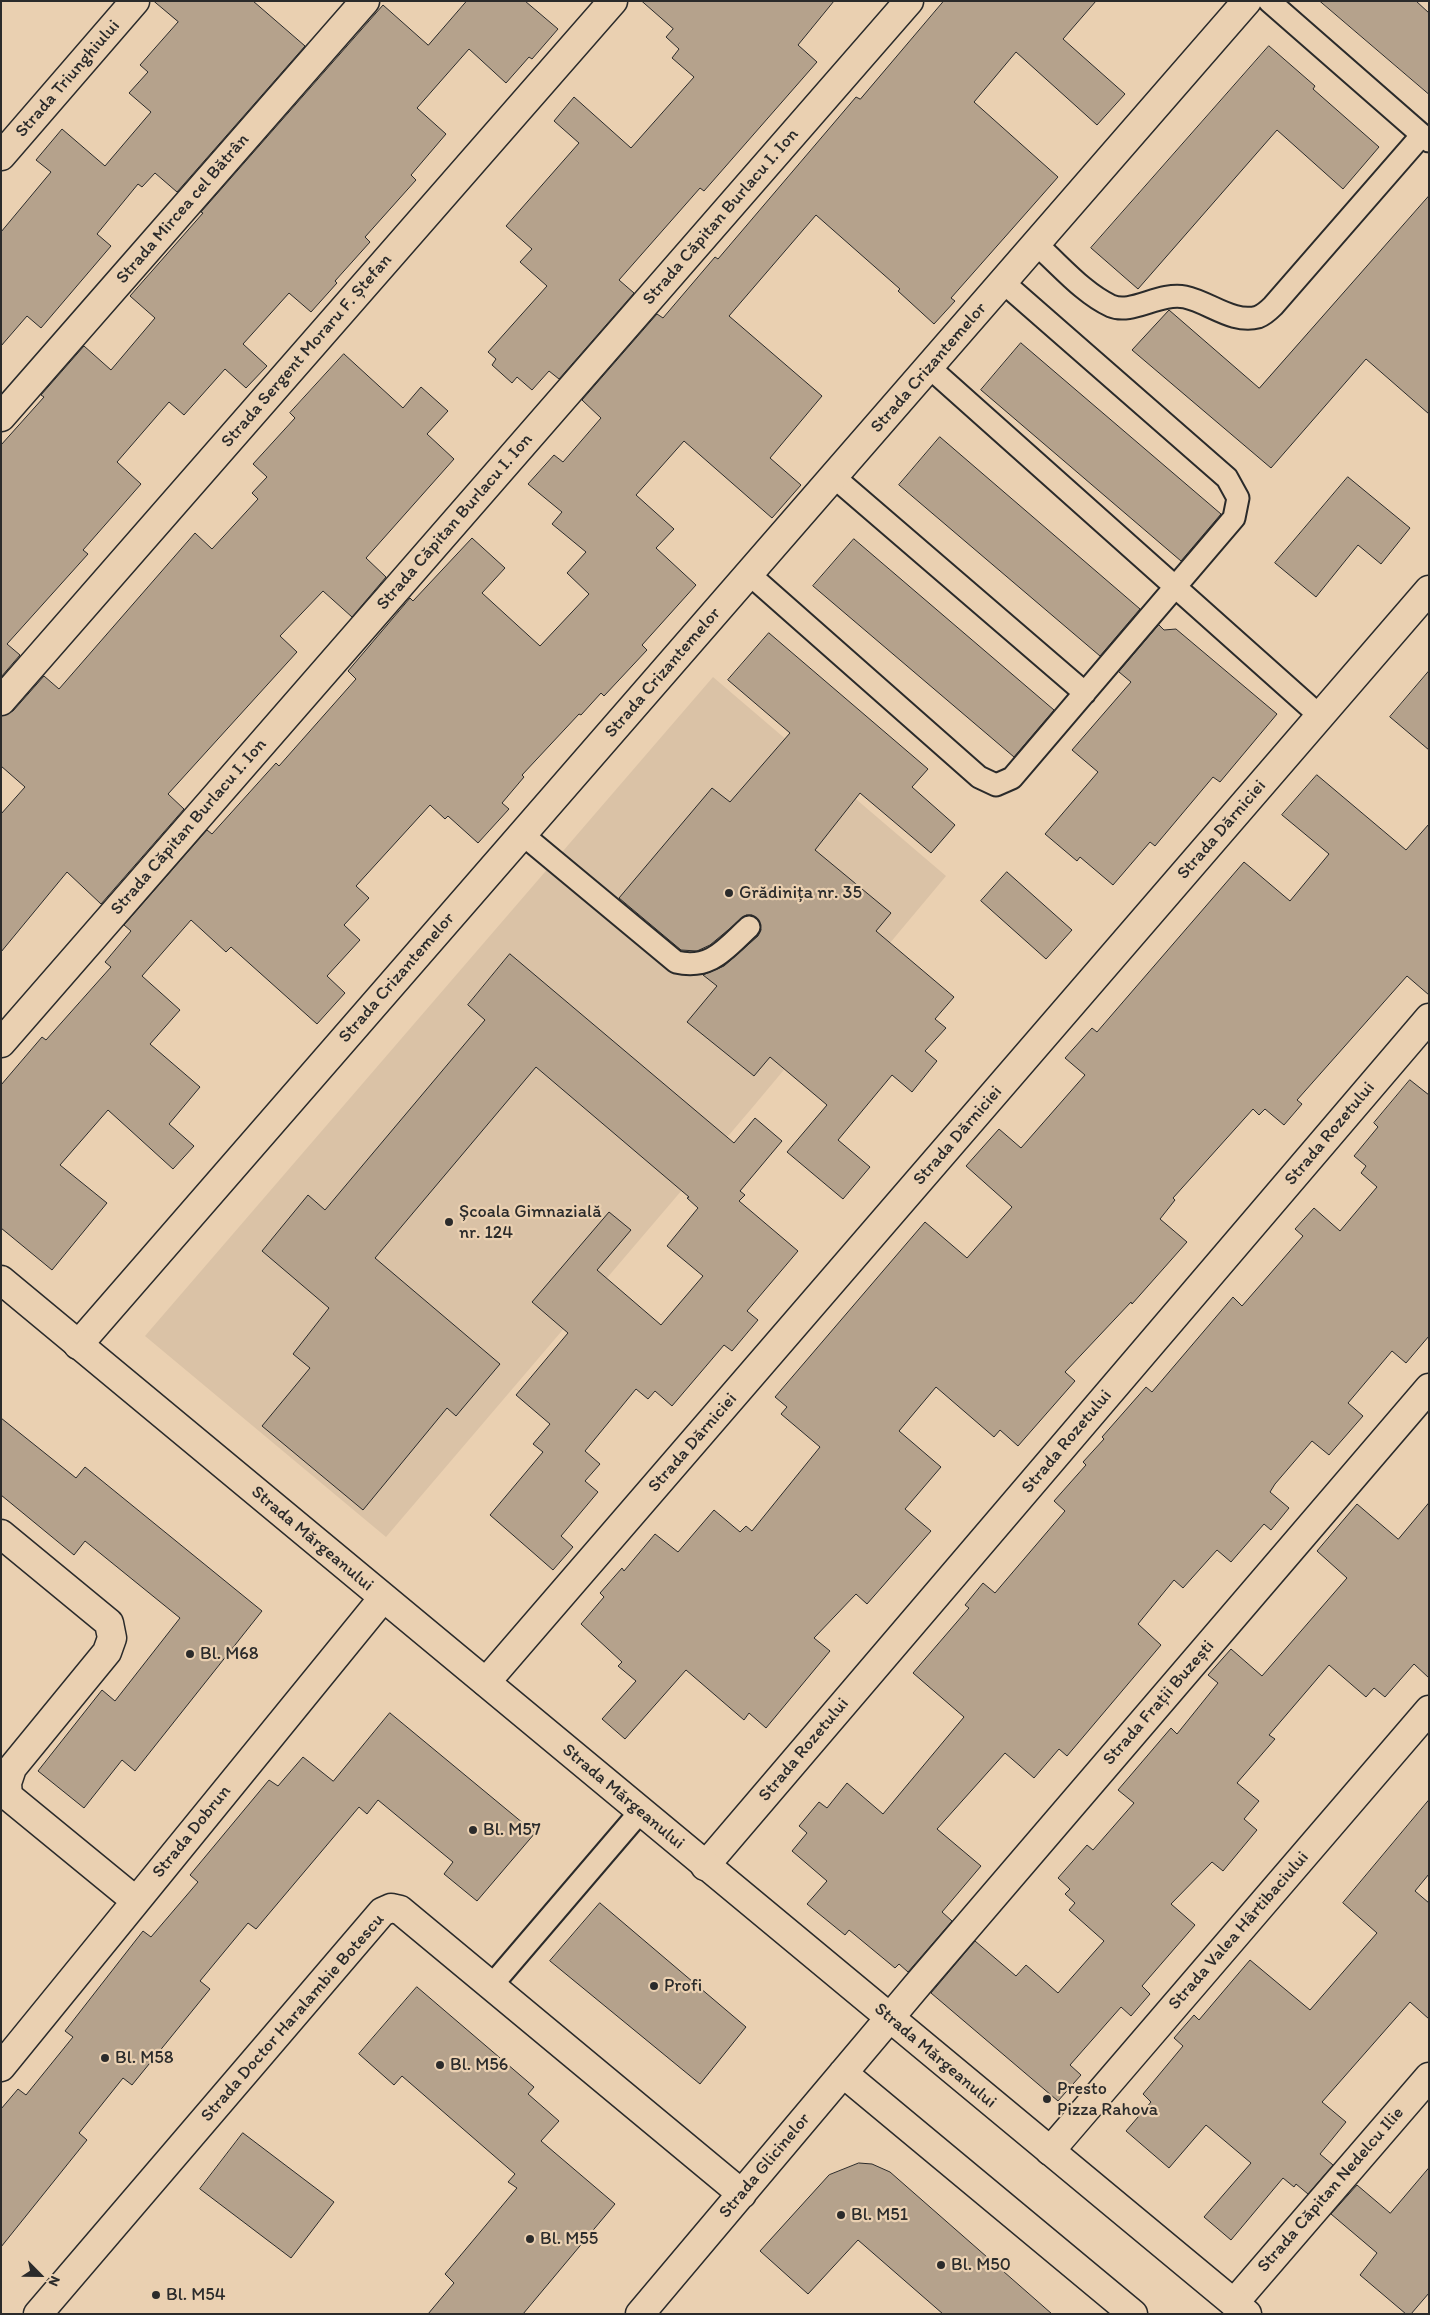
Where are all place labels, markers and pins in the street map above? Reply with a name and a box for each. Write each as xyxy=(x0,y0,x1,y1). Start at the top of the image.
place label: Grădinița nr. 35 xyxy=(739,882,862,904)
marker: Grădinița nr. 35 xyxy=(723,887,735,899)
place label: Școala Gimnazială nr. 124 xyxy=(459,1201,602,1244)
marker: Școala Gimnazială nr. 124 xyxy=(443,1216,455,1228)
place label: Bl. M68 xyxy=(200,1643,259,1665)
marker: Bl. M68 xyxy=(184,1648,196,1660)
place label: Bl. M57 xyxy=(483,1819,541,1841)
marker: Bl. M57 xyxy=(467,1824,479,1836)
place label: Profi xyxy=(664,1975,702,1997)
marker: Profi xyxy=(648,1980,660,1992)
place label: Bl. M58 xyxy=(115,2047,174,2069)
marker: Bl. M58 xyxy=(99,2052,111,2064)
place label: Bl. M56 xyxy=(450,2054,508,2076)
marker: Bl. M56 xyxy=(434,2059,446,2071)
place label: Presto Pizza Rahova xyxy=(1057,2078,1158,2120)
marker: Presto Pizza Rahova xyxy=(1041,2093,1053,2105)
place label: Bl. M51 xyxy=(851,2204,908,2226)
marker: Bl. M51 xyxy=(835,2209,847,2221)
place label: Bl. M55 xyxy=(540,2228,598,2250)
marker: Bl. M55 xyxy=(524,2233,536,2245)
place label: Bl. M50 xyxy=(951,2254,1011,2276)
marker: Bl. M50 xyxy=(935,2259,947,2271)
place label: Bl. M54 xyxy=(166,2284,226,2306)
marker: Bl. M54 xyxy=(150,2289,162,2301)

